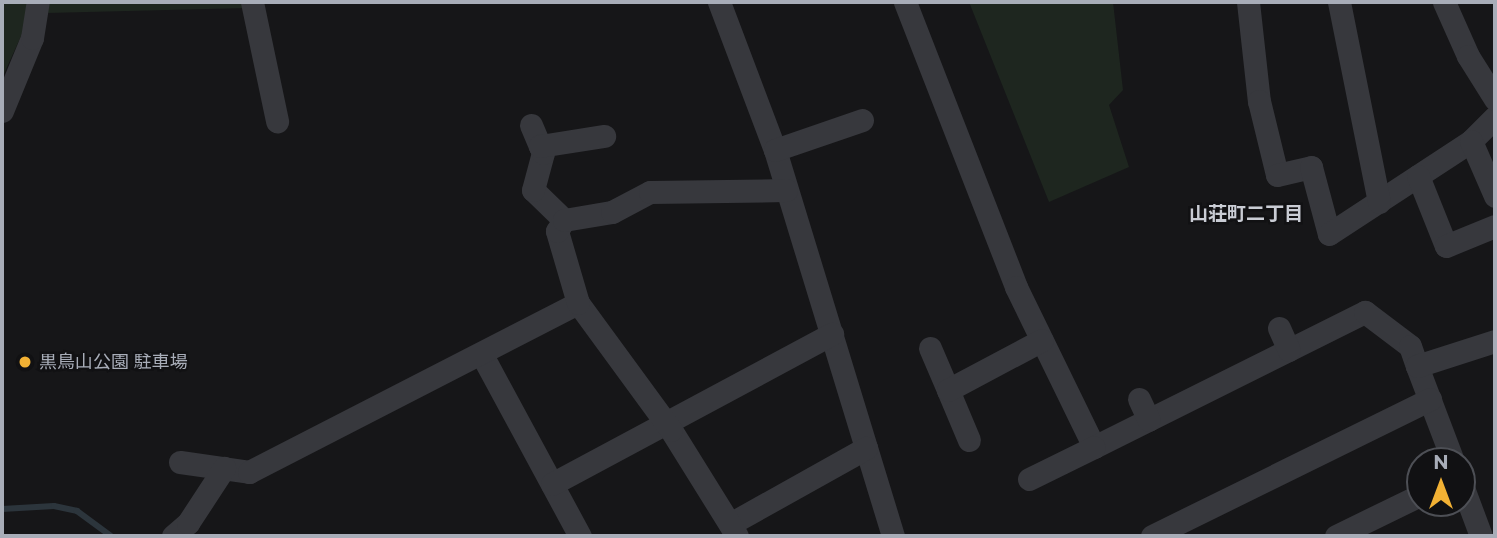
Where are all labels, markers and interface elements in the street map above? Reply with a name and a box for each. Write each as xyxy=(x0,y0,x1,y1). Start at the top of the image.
district label: 山荘町二丁目 xyxy=(1189,203,1303,225)
place label: 黒鳥山公園 駐車場 xyxy=(39,351,188,373)
marker: 黒鳥山公園 駐車場 xyxy=(17,354,33,370)
north arrow xyxy=(1406,447,1476,517)
text: N xyxy=(1433,451,1449,474)

